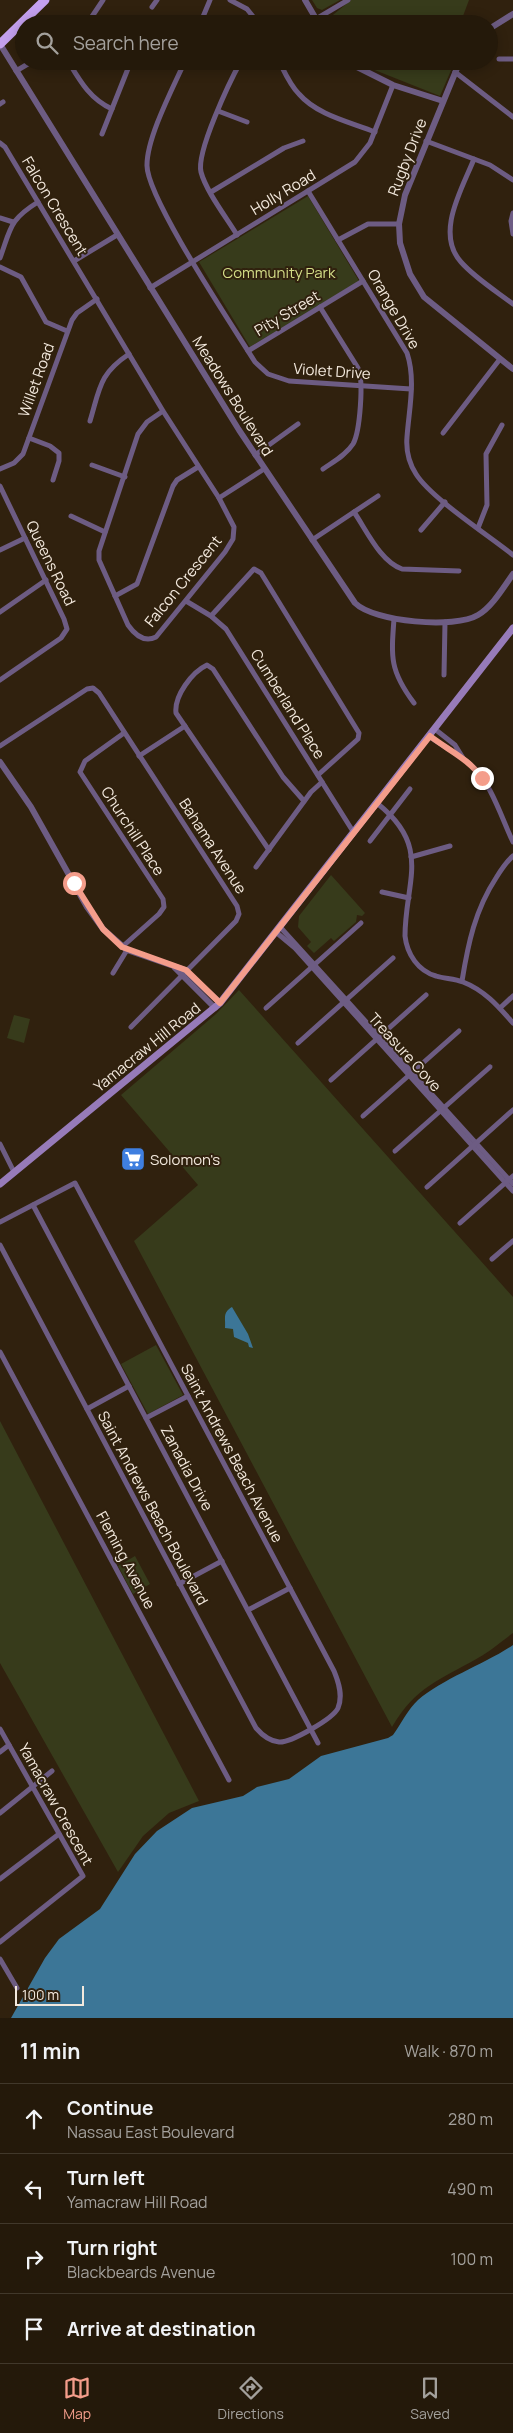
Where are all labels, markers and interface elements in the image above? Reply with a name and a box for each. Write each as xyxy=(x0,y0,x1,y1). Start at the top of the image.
search box xyxy=(15,15,498,70)
icon: search xyxy=(33,29,61,57)
text: Search here xyxy=(73,30,179,56)
street label: Rugby Drive xyxy=(383,115,432,199)
street label: Falcon Crescent xyxy=(17,153,93,259)
street label: Holly Road xyxy=(246,164,320,220)
park label: Community Park xyxy=(223,262,336,283)
street label: Orange Drive xyxy=(363,265,425,353)
street label: Pity Street xyxy=(250,285,324,341)
street label: Meadows Boulevard xyxy=(188,332,278,460)
street label: Willet Road xyxy=(13,340,59,420)
street label: Violet Drive xyxy=(293,358,372,384)
street label: Queens Road xyxy=(21,517,81,609)
street label: Falcon Crescent xyxy=(140,531,226,631)
street label: Cumberland Place xyxy=(246,645,330,763)
route end xyxy=(471,767,494,790)
street label: Churchill Place xyxy=(96,782,170,880)
street label: Bahama Avenue xyxy=(174,794,252,898)
route start xyxy=(63,872,86,895)
street label: Yamacraw Hill Road xyxy=(89,997,205,1097)
street label: Treasure Cove xyxy=(364,1008,446,1096)
supermarket icon: Solomon's xyxy=(120,1146,146,1172)
place label: Solomon's xyxy=(150,1149,220,1170)
street label: Saint Andrews Beach Avenue xyxy=(176,1360,288,1546)
street label: Saint Andrews Beach Boulevard xyxy=(93,1407,213,1609)
street label: Zanadia Drive xyxy=(156,1422,218,1514)
street label: Fleming Avenue xyxy=(91,1507,161,1613)
street label: Yamacraw Crescent xyxy=(14,1739,98,1869)
scale bar xyxy=(15,1983,84,2006)
text: 100 m xyxy=(22,1985,59,2004)
text: 11 min xyxy=(20,2037,81,2065)
text: Walk · 870 m xyxy=(404,2040,493,2062)
text: Continue xyxy=(67,2095,153,2121)
icon: ahead xyxy=(20,2105,48,2133)
text: 280 m xyxy=(448,2108,493,2130)
text: Nassau East Boulevard xyxy=(67,2121,234,2143)
text: Turn left xyxy=(67,2165,145,2191)
icon: left xyxy=(20,2175,48,2203)
text: 490 m xyxy=(447,2178,493,2200)
text: Yamacraw Hill Road xyxy=(67,2191,208,2213)
text: Turn right xyxy=(67,2235,157,2261)
icon: right xyxy=(20,2245,48,2273)
text: 100 m xyxy=(450,2248,493,2270)
text: Blackbeards Avenue xyxy=(67,2261,215,2283)
icon: arrive xyxy=(20,2315,48,2343)
text: Arrive at destination xyxy=(67,2316,256,2342)
tab: Map xyxy=(63,2374,91,2423)
tab: Directions xyxy=(218,2374,284,2423)
tab: Saved xyxy=(410,2374,450,2423)

